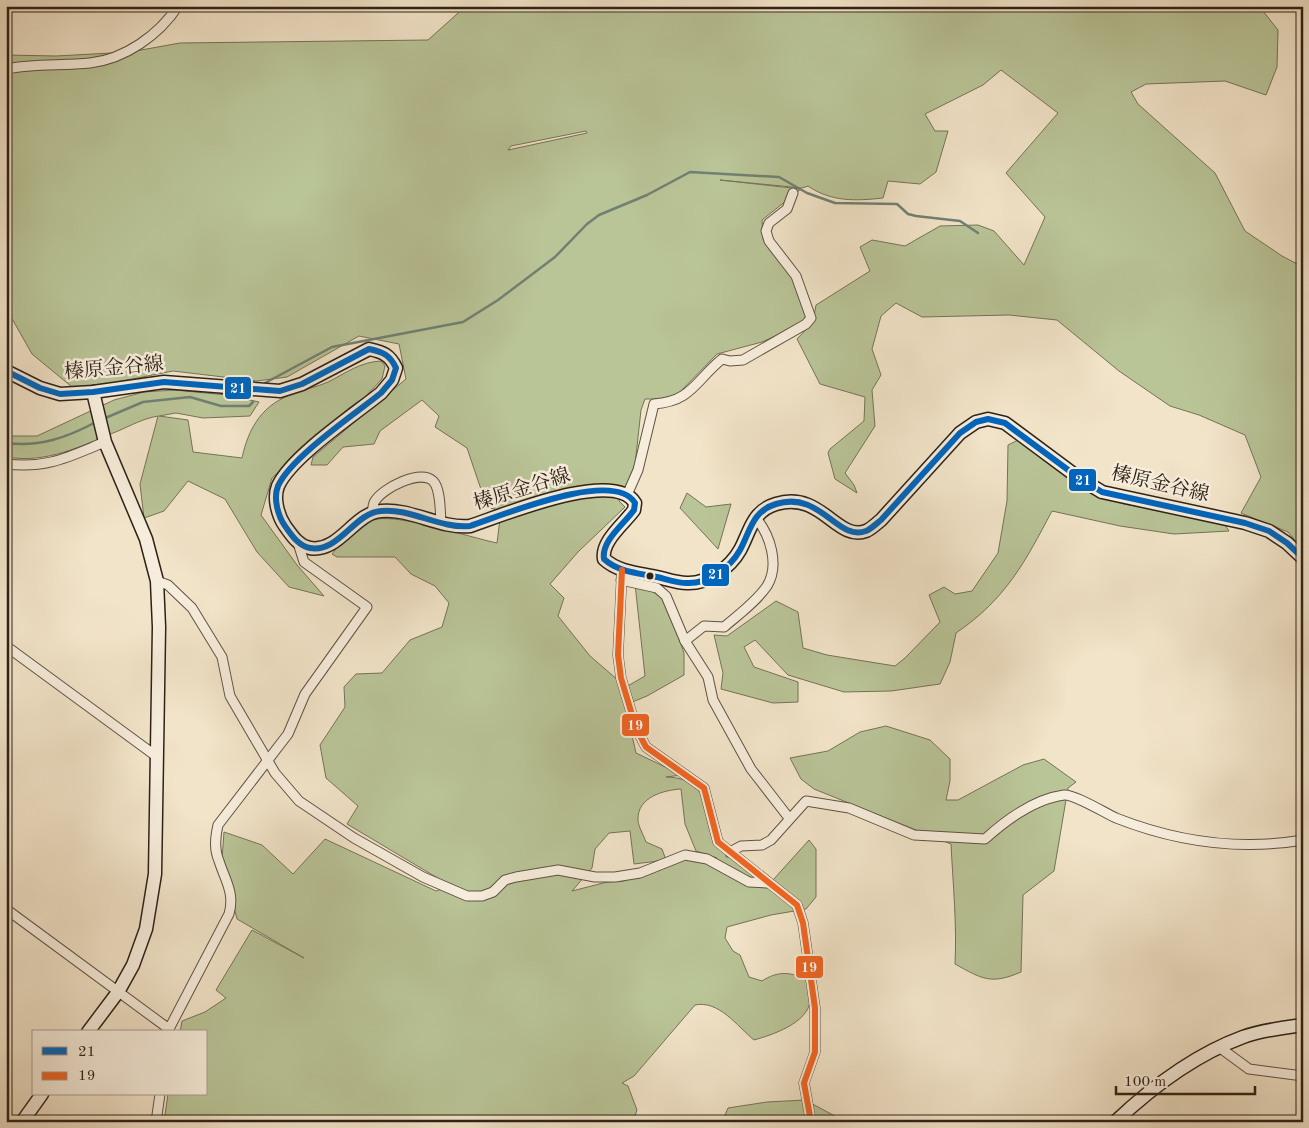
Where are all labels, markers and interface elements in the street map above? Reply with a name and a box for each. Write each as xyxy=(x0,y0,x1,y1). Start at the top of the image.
street label: 榛原金谷線 xyxy=(63,353,165,383)
line badge: 21 xyxy=(224,376,252,400)
text: 21 xyxy=(230,382,246,396)
street label: 榛原金谷線 xyxy=(1109,462,1211,506)
street label: 榛原金谷線 xyxy=(471,464,573,514)
line badge: 21 xyxy=(1068,468,1097,492)
text: 21 xyxy=(1075,474,1091,488)
line badge: 21 xyxy=(701,563,730,587)
text: 21 xyxy=(708,568,724,582)
unlabelled marker xyxy=(645,571,655,581)
line badge: 19 xyxy=(621,713,650,737)
text: 19 xyxy=(627,719,643,733)
line badge: 19 xyxy=(795,955,824,979)
text: 19 xyxy=(801,961,817,975)
legend xyxy=(32,1030,208,1096)
text: 21 xyxy=(78,1045,95,1060)
scale bar xyxy=(1116,1063,1255,1095)
text: 19 xyxy=(78,1069,95,1084)
text: 100 m xyxy=(1124,1075,1166,1090)

